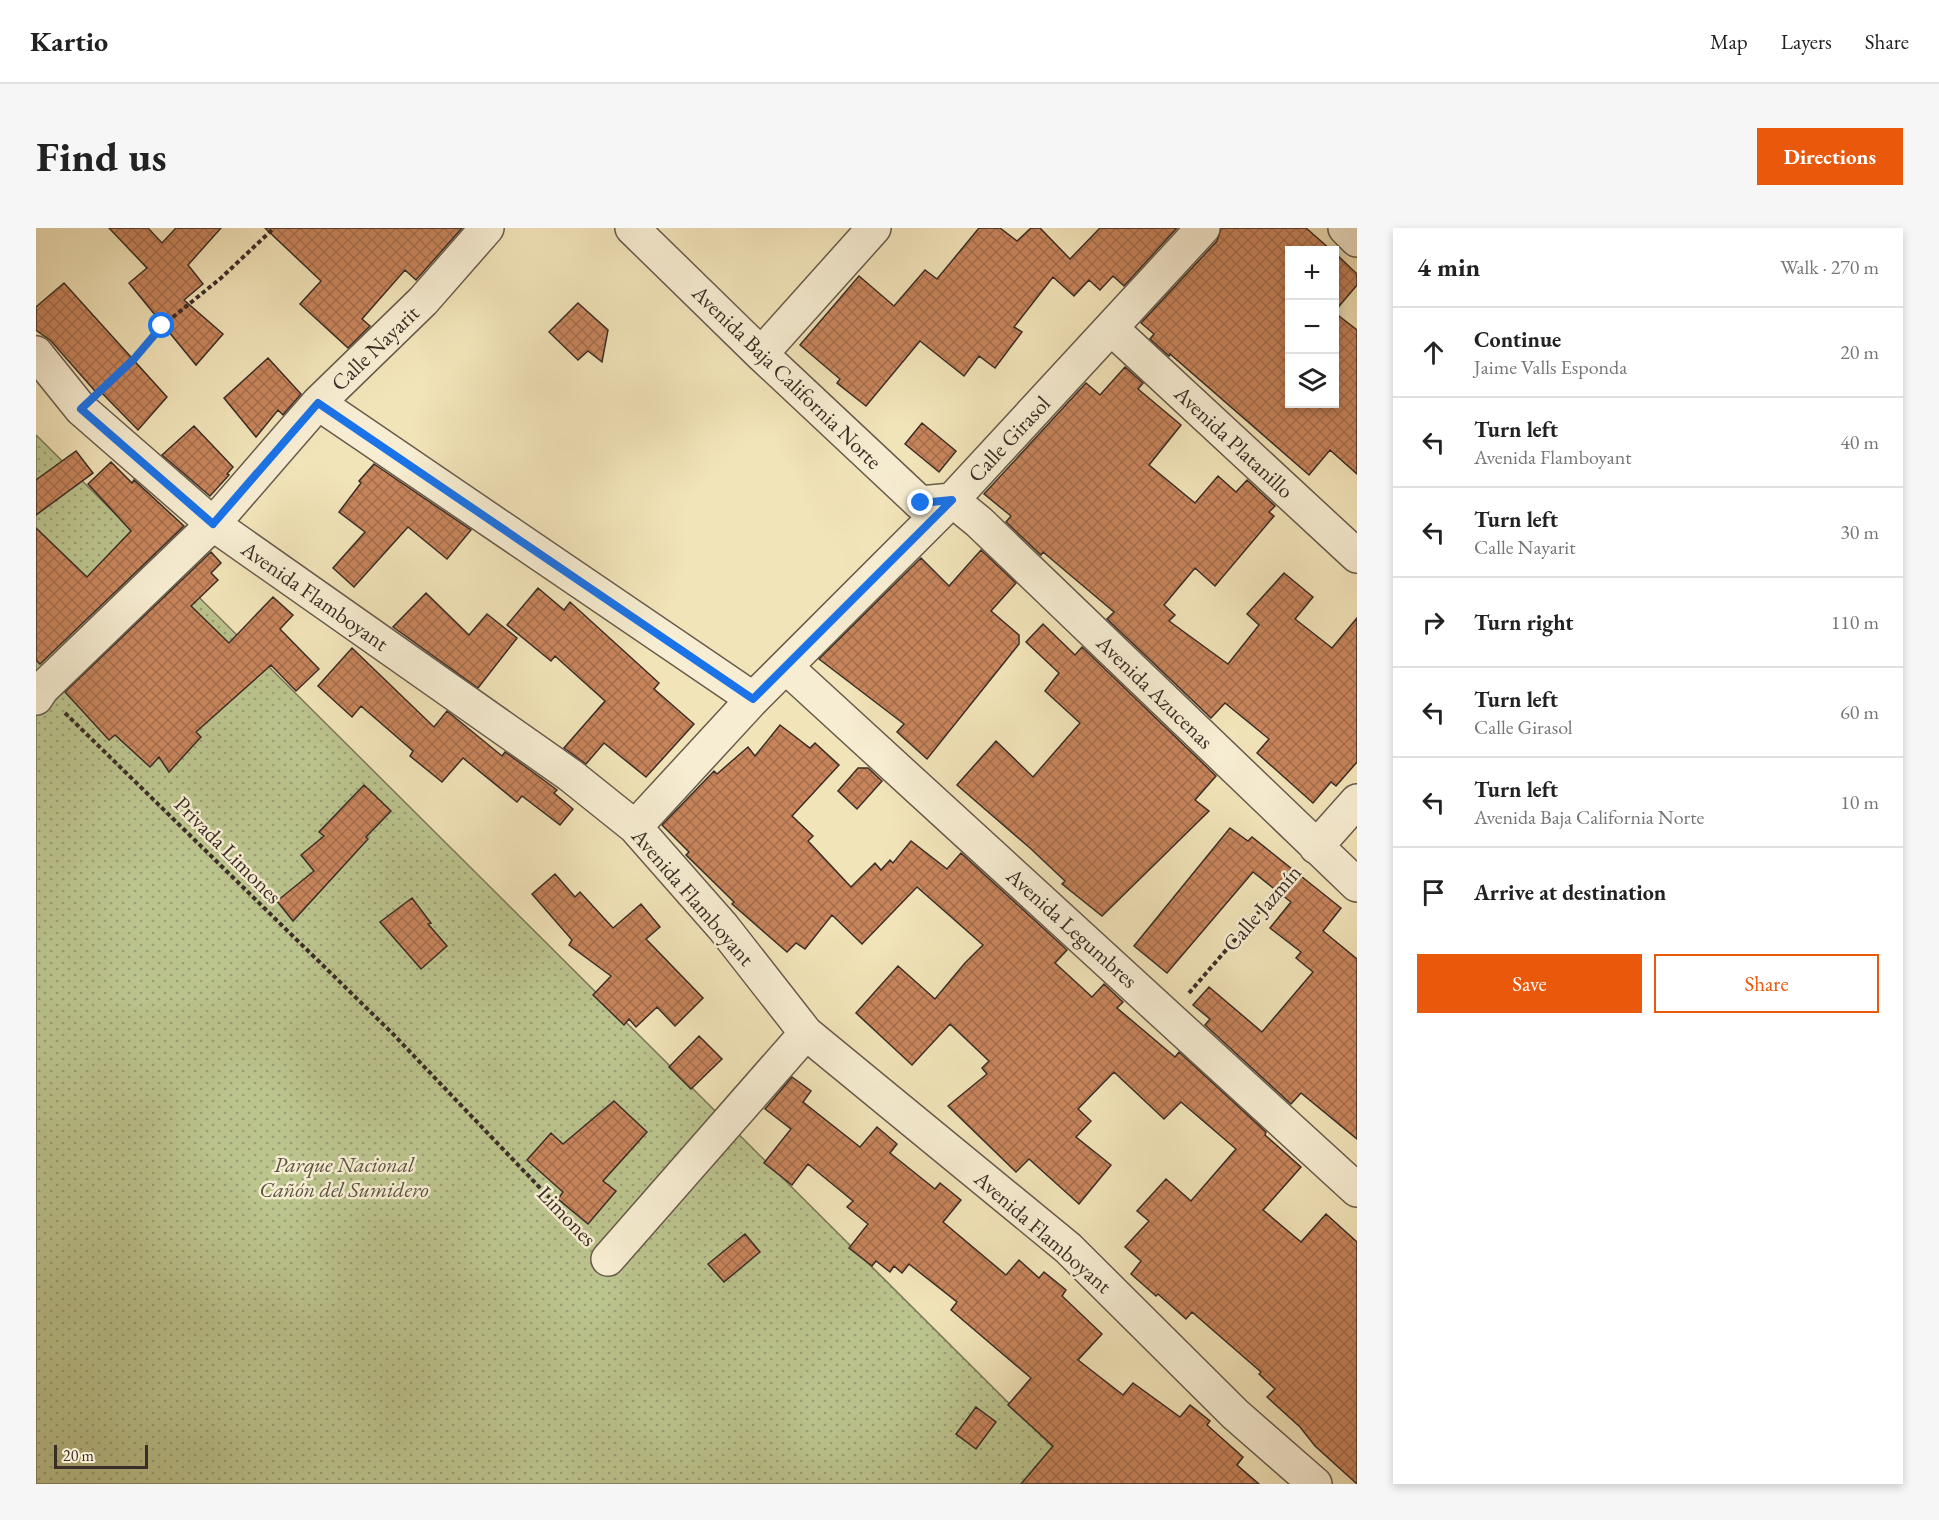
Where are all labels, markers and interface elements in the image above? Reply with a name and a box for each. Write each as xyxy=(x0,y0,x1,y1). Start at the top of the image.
text: Kartio xyxy=(30,23,108,59)
text: Map xyxy=(1710,28,1748,55)
text: Layers xyxy=(1781,28,1832,55)
text: Share xyxy=(1865,28,1909,55)
button: Directions xyxy=(1757,128,1903,185)
text: Find us xyxy=(36,129,167,184)
map controls xyxy=(1285,246,1339,408)
button: + xyxy=(1285,246,1339,300)
text: 4 min xyxy=(1417,250,1480,284)
text: Walk · 270 m xyxy=(1780,254,1879,280)
street label: Avenida Baja California Norte xyxy=(685,278,889,476)
street label: Calle Nayarit xyxy=(325,299,425,397)
button: − xyxy=(1285,300,1339,354)
route start xyxy=(148,312,174,338)
text: Continue xyxy=(1474,325,1561,354)
icon: ahead xyxy=(1417,336,1450,369)
text: 20 m xyxy=(1840,339,1879,365)
button: layers xyxy=(1285,354,1339,408)
text: Jaime Valls Esponda xyxy=(1474,354,1627,380)
street label: Avenida Platanillo xyxy=(1167,379,1300,505)
street label: Calle Girasol xyxy=(961,389,1057,489)
text: Turn left xyxy=(1474,415,1558,444)
icon: left xyxy=(1417,426,1450,459)
text: 40 m xyxy=(1840,429,1879,455)
text: Avenida Flamboyant xyxy=(1474,444,1632,470)
route end xyxy=(907,489,933,515)
text: Turn left xyxy=(1474,505,1558,534)
icon: left xyxy=(1417,516,1450,549)
text: 30 m xyxy=(1840,519,1879,545)
street label: Avenida Flamboyant xyxy=(235,534,394,658)
text: Calle Nayarit xyxy=(1474,534,1576,560)
icon: right xyxy=(1417,606,1450,639)
text: Turn right xyxy=(1474,608,1573,637)
text: 110 m xyxy=(1831,609,1879,635)
street label: Avenida Azucenas xyxy=(1090,628,1220,755)
text: Turn left xyxy=(1474,685,1558,714)
icon: left xyxy=(1417,696,1450,729)
text: 60 m xyxy=(1840,699,1879,725)
text: Calle Girasol xyxy=(1474,714,1573,740)
text: Turn left xyxy=(1474,775,1558,804)
icon: left xyxy=(1417,786,1450,819)
text: 10 m xyxy=(1840,789,1879,815)
street label: Privada Limones xyxy=(168,790,288,910)
text: Avenida Baja California Norte xyxy=(1474,804,1704,830)
street label: Avenida Flamboyant xyxy=(625,821,761,972)
street label: Calle Jazmín xyxy=(1216,858,1308,958)
street label: Avenida Legumbres xyxy=(1000,861,1144,995)
icon: arrive xyxy=(1417,876,1450,909)
text: Arrive at destination xyxy=(1474,878,1666,907)
button: Save xyxy=(1417,954,1642,1013)
button: Share xyxy=(1654,954,1879,1013)
park label: Parque Nacional Cañón del Sumidero xyxy=(259,1150,429,1204)
street label: Avenida Flamboyant xyxy=(967,1164,1118,1300)
street label: Limones xyxy=(531,1179,603,1253)
scale bar xyxy=(54,1442,148,1470)
text: 20 m xyxy=(63,1445,94,1466)

